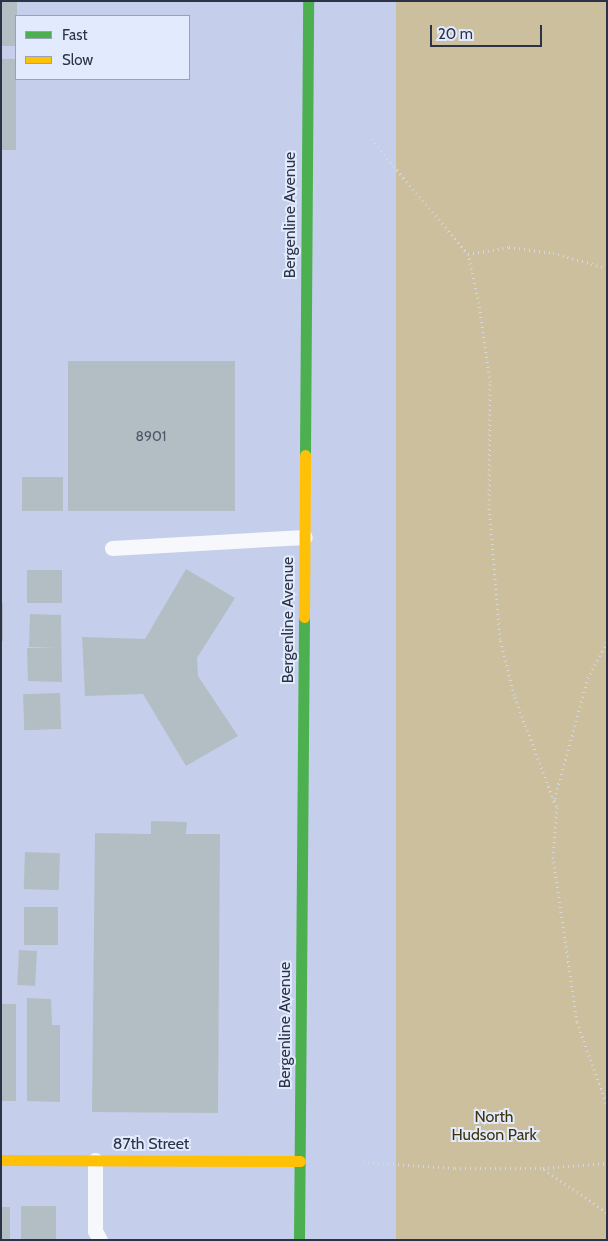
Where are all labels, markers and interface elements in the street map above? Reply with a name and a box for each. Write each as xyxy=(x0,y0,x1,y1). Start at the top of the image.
legend xyxy=(15,15,190,80)
scale bar xyxy=(433,15,546,47)
text: 20 m xyxy=(438,25,473,43)
text: Fast xyxy=(62,26,87,44)
text: Slow xyxy=(62,51,93,69)
street label: Bergenline Avenue xyxy=(280,152,300,278)
house number: 8901 xyxy=(136,428,166,444)
street label: Bergenline Avenue xyxy=(278,557,298,683)
street label: Bergenline Avenue xyxy=(275,962,295,1088)
park label: North Hudson Park xyxy=(451,1107,537,1145)
street label: 87th Street xyxy=(113,1134,189,1154)

